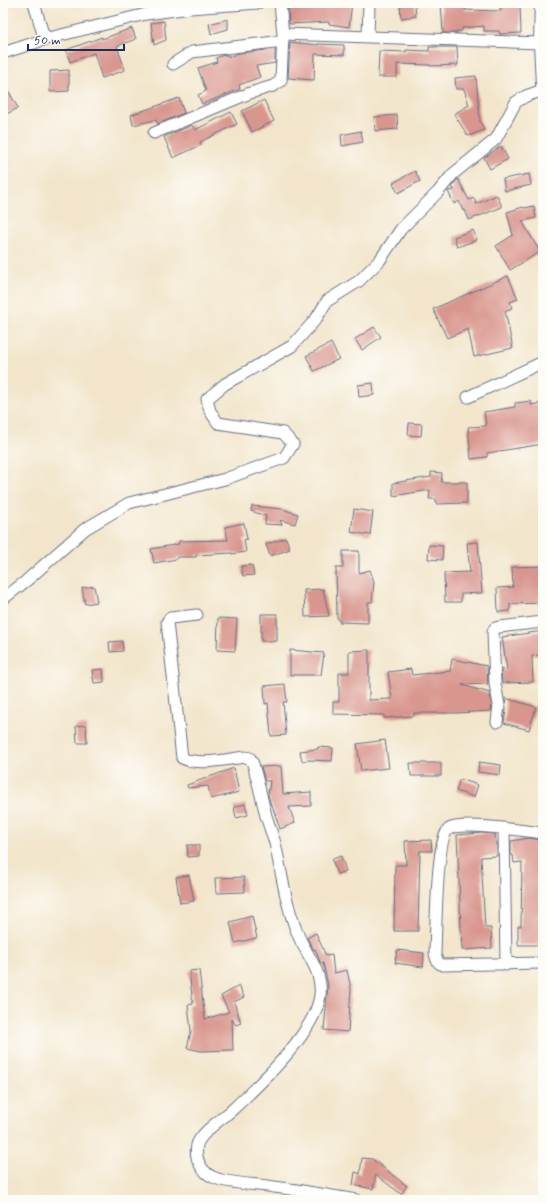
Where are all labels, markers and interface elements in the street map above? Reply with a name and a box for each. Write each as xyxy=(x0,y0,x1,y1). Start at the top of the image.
scale bar xyxy=(28,26,124,52)
text: 50 m xyxy=(34,33,61,49)

